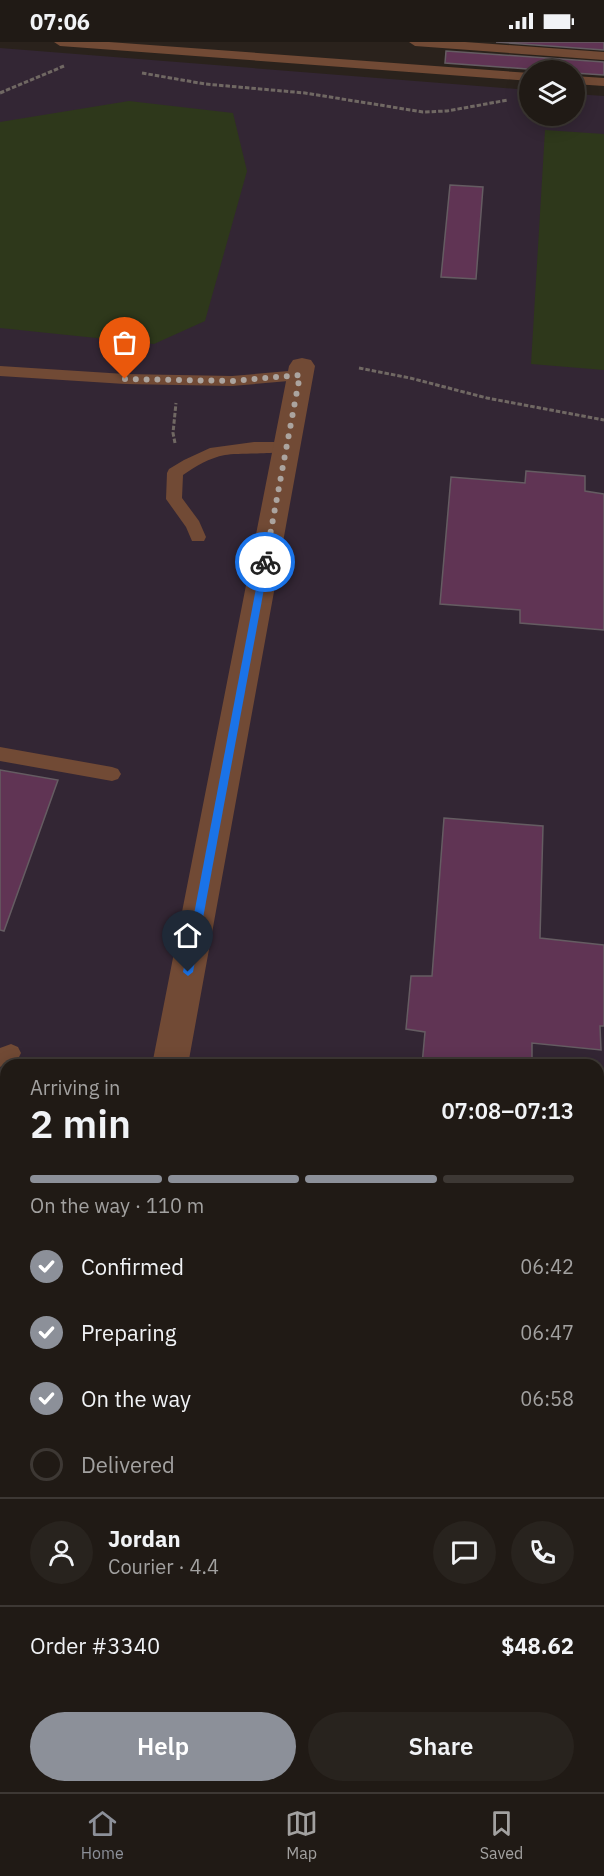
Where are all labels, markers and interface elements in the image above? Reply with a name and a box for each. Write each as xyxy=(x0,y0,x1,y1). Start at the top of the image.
text: 07:06 xyxy=(30,7,90,36)
map controls xyxy=(519,60,585,126)
button: layers xyxy=(519,60,585,126)
pin xyxy=(99,317,150,379)
icon: bag xyxy=(108,326,141,359)
courier xyxy=(235,532,295,592)
icon: bike xyxy=(249,546,282,579)
pin xyxy=(162,910,213,972)
icon: home xyxy=(171,919,204,952)
text: Arriving in xyxy=(30,1074,120,1101)
text: 07:08–07:13 xyxy=(441,1096,574,1125)
text: 2 min xyxy=(30,1098,131,1149)
text: On the way · 110 m xyxy=(30,1192,204,1219)
icon: check xyxy=(30,1250,63,1283)
text: Confirmed xyxy=(81,1252,184,1281)
text: 06:42 xyxy=(520,1253,574,1280)
icon: check xyxy=(30,1316,63,1349)
text: Preparing xyxy=(81,1318,176,1347)
text: 06:47 xyxy=(520,1319,574,1346)
icon: check xyxy=(30,1382,63,1415)
text: On the way xyxy=(81,1384,191,1413)
text: 06:58 xyxy=(520,1385,574,1412)
text: Delivered xyxy=(81,1450,175,1479)
button: person xyxy=(30,1521,93,1584)
button: chat xyxy=(433,1521,496,1584)
button: phone xyxy=(511,1521,574,1584)
text: Jordan xyxy=(108,1524,181,1553)
text: Courier · 4.4 xyxy=(108,1553,219,1580)
text: Order #3340 xyxy=(30,1631,160,1660)
text: $48.62 xyxy=(501,1631,574,1660)
button: Help xyxy=(30,1712,296,1781)
button: Share xyxy=(308,1712,574,1781)
tab: Home xyxy=(81,1807,124,1863)
tab: Map xyxy=(285,1807,318,1863)
tab: Saved xyxy=(480,1807,523,1863)

